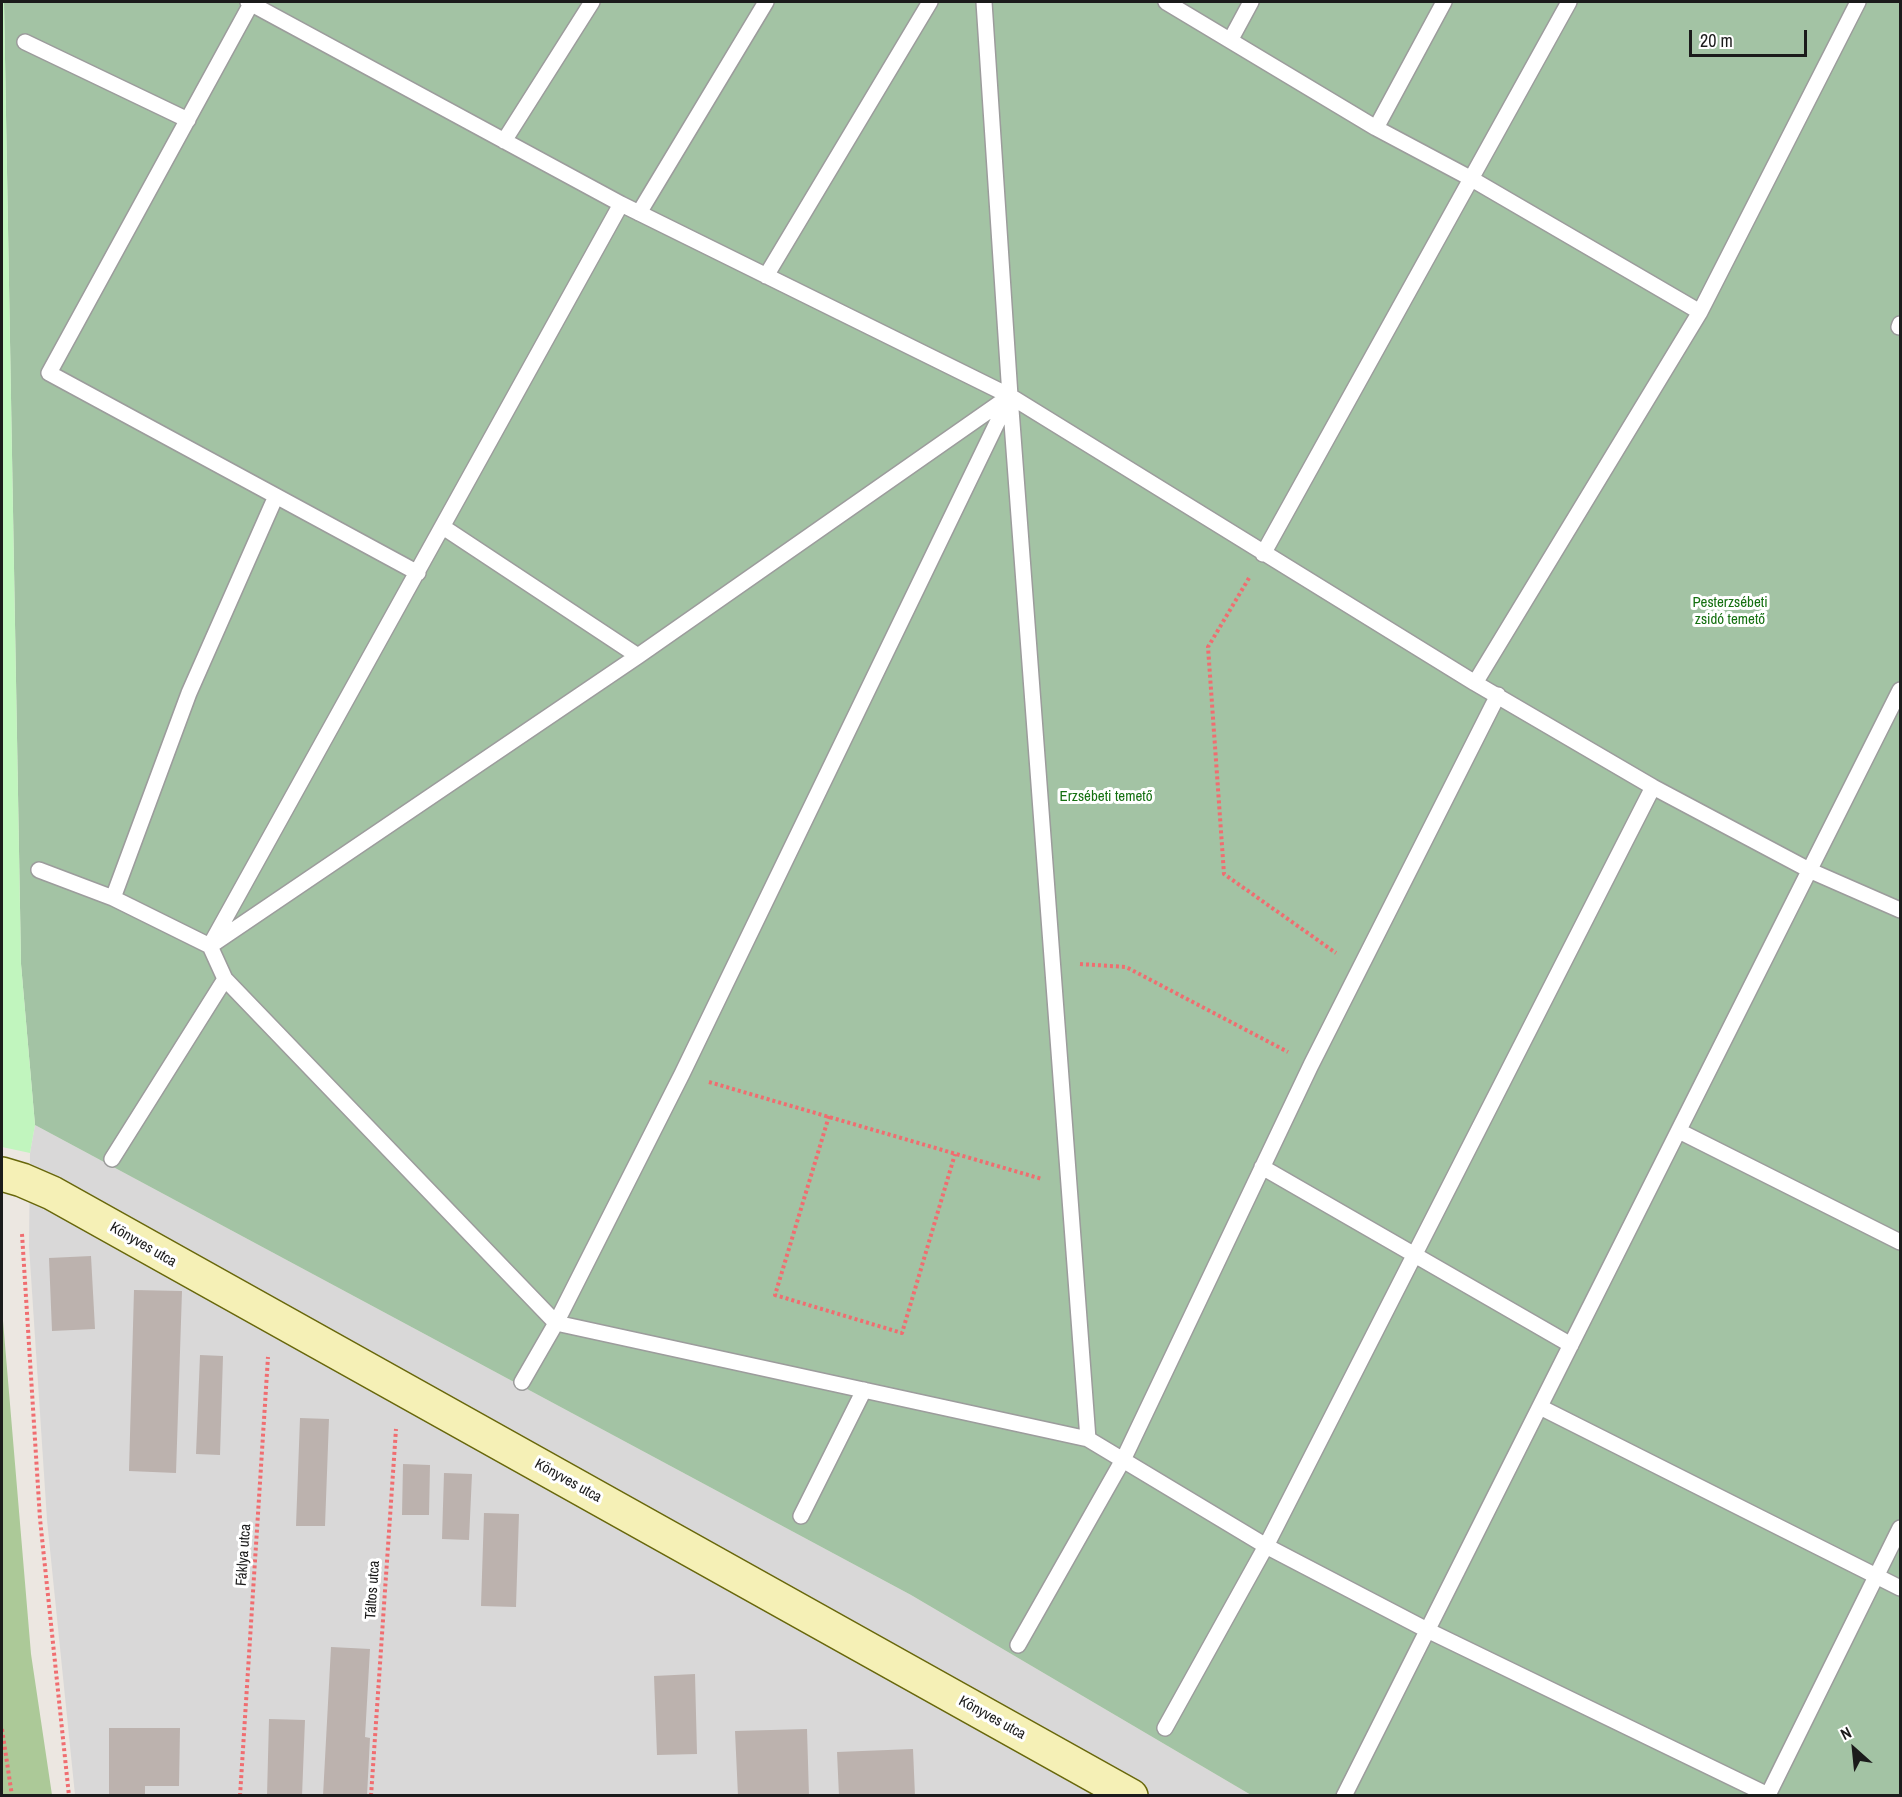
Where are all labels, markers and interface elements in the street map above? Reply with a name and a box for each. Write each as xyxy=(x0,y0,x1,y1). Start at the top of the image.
scale bar xyxy=(1692,18,1810,56)
text: 20 m xyxy=(1700,28,1733,53)
park label: Pesterzsébeti zsidó temető xyxy=(1692,594,1768,629)
park label: Erzsébeti temető xyxy=(1060,788,1152,806)
street label: Könyves utca xyxy=(107,1219,179,1271)
street label: Könyves utca xyxy=(531,1455,605,1507)
street label: Fáklya utca xyxy=(233,1523,255,1587)
street label: Táltos utca xyxy=(362,1560,384,1620)
street label: Könyves utca xyxy=(955,1692,1029,1744)
north arrow xyxy=(1824,1719,1884,1779)
text: N xyxy=(1837,1721,1855,1745)

